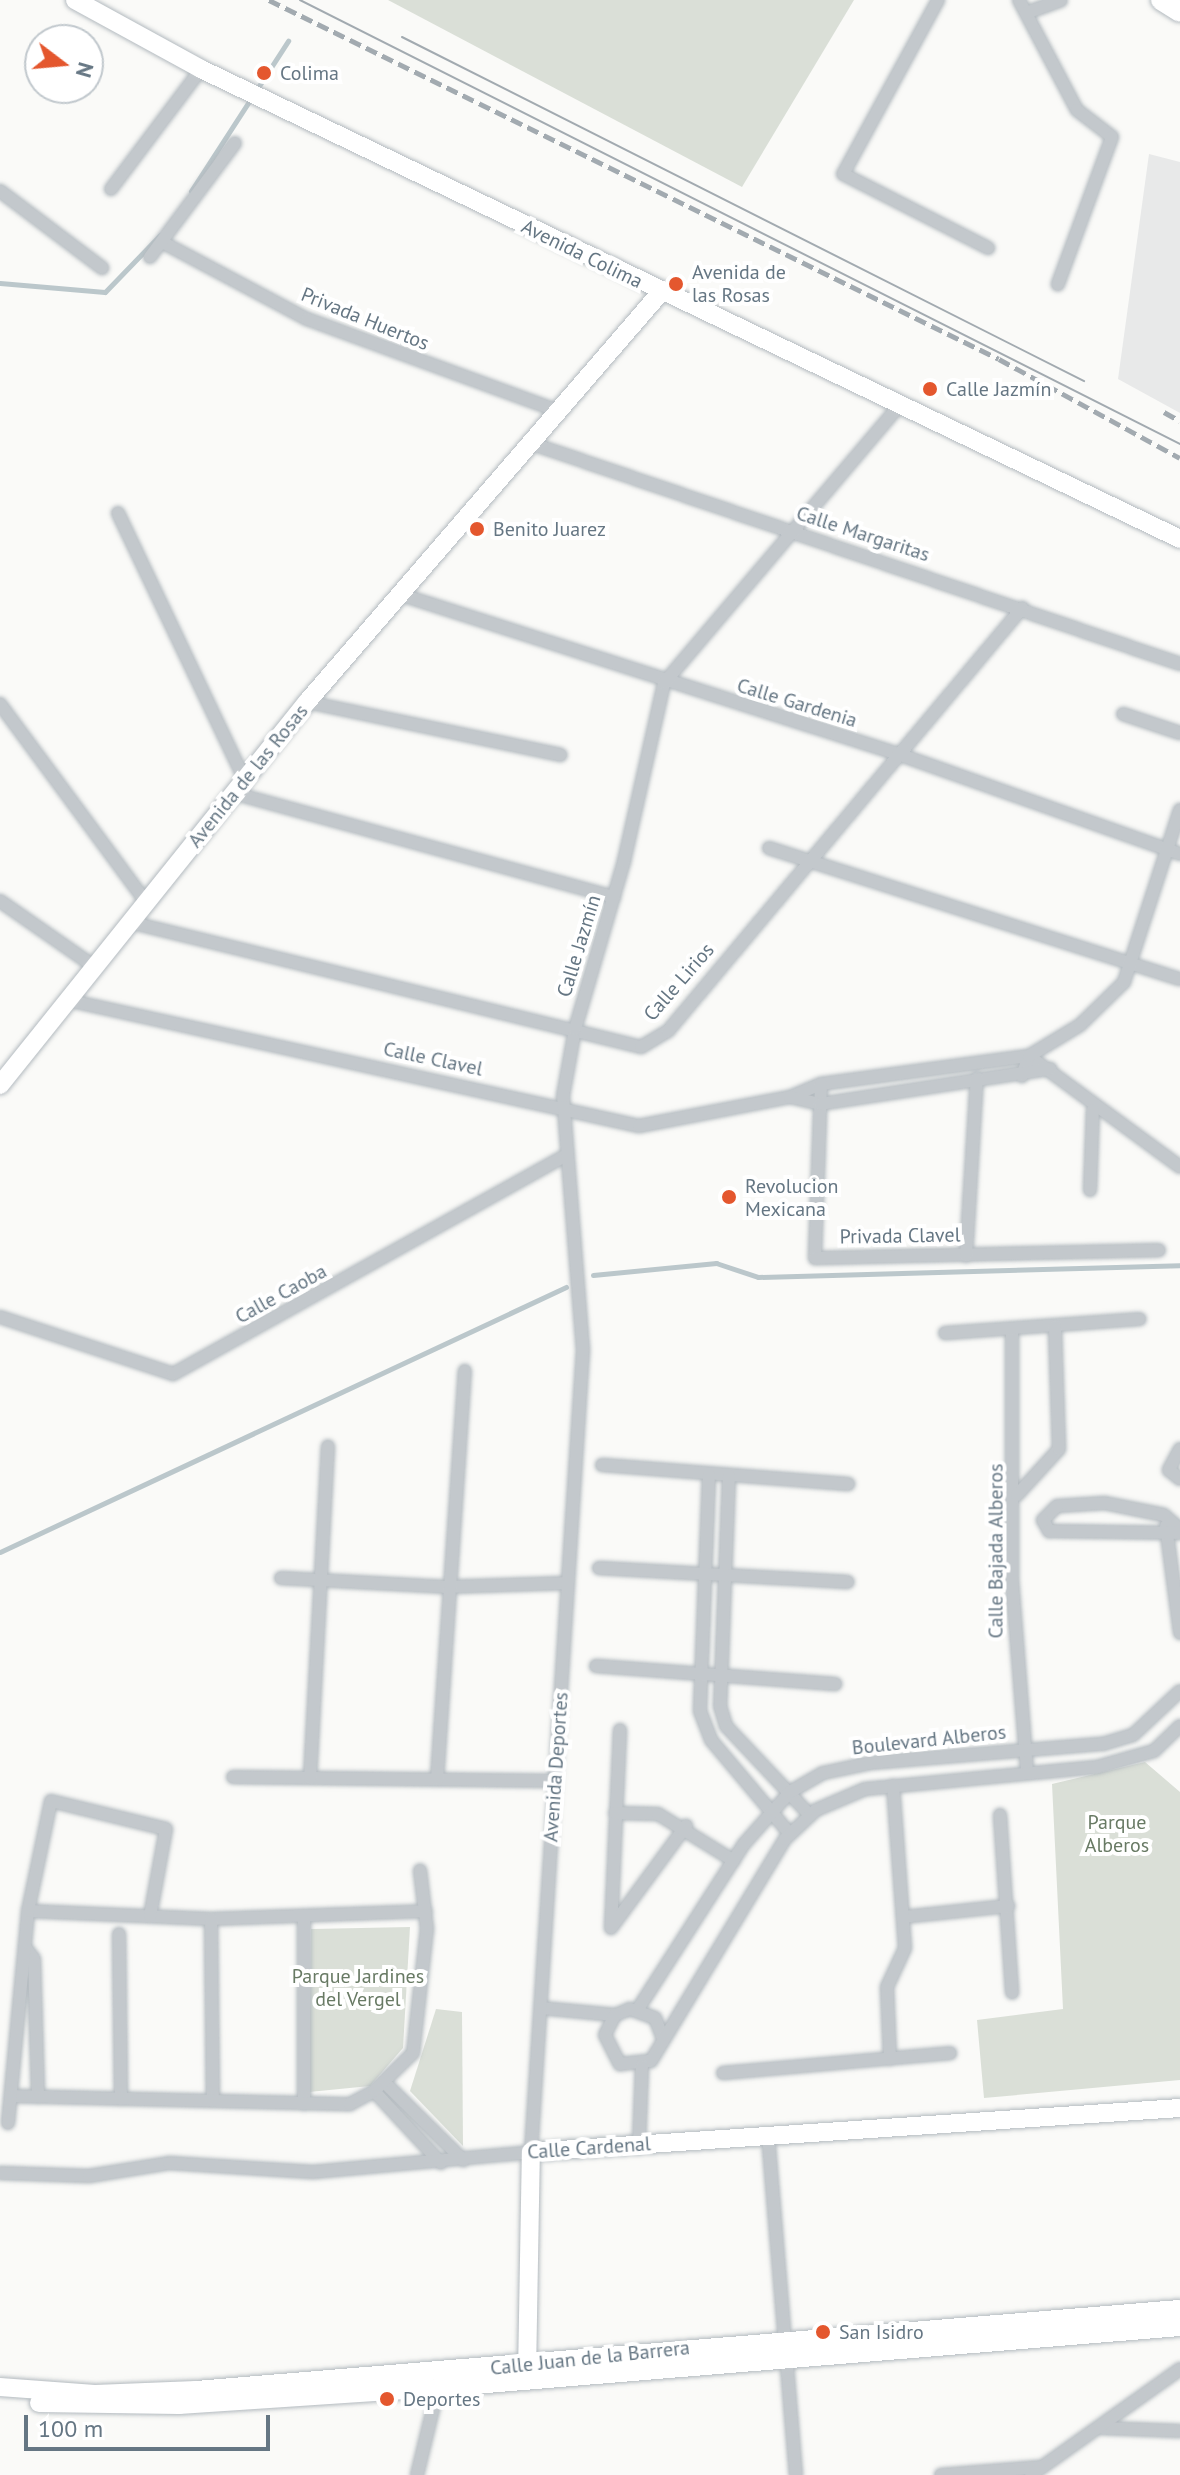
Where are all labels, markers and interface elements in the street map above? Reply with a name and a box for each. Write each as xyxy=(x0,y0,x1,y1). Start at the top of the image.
north arrow xyxy=(24,24,104,104)
text: N xyxy=(70,59,101,81)
place label: Colima xyxy=(280,61,339,85)
marker: Colima xyxy=(255,64,273,82)
street label: Avenida Colima xyxy=(518,214,646,294)
place label: Avenida de las Rosas xyxy=(692,260,786,307)
marker: Avenida de las Rosas xyxy=(667,275,685,293)
street label: Privada Huertos xyxy=(298,282,432,356)
place label: Calle Jazmín xyxy=(946,377,1051,401)
marker: Calle Jazmín xyxy=(921,380,939,398)
street label: Calle Margaritas xyxy=(793,501,933,567)
place label: Benito Juarez xyxy=(493,517,606,541)
marker: Benito Juarez xyxy=(468,520,486,538)
street label: Calle Gardenia xyxy=(734,673,860,733)
street label: Avenida de las Rosas xyxy=(183,700,313,852)
street label: Calle Jazmín xyxy=(552,892,606,1000)
street label: Calle Lirios xyxy=(639,938,719,1026)
street label: Calle Clavel xyxy=(381,1037,485,1081)
place label: Revolucion Mexicana xyxy=(745,1174,838,1221)
marker: Revolucion Mexicana xyxy=(720,1188,738,1206)
street label: Privada Clavel xyxy=(839,1223,961,1249)
street label: Calle Caoba xyxy=(231,1259,331,1329)
street label: Calle Bajada Alberos xyxy=(984,1463,1008,1639)
street label: Avenida Deportes xyxy=(539,1691,573,1843)
street label: Boulevard Alberos xyxy=(850,1720,1008,1760)
park label: Parque Alberos xyxy=(1085,1811,1149,1858)
park label: Parque Jardines del Vergel xyxy=(292,1964,424,2011)
street label: Calle Cardenal xyxy=(527,2132,651,2164)
place label: San Isidro xyxy=(839,2320,924,2344)
marker: San Isidro xyxy=(814,2323,832,2341)
street label: Calle Juan de la Barrera xyxy=(489,2336,691,2380)
place label: Deportes xyxy=(403,2387,480,2411)
marker: Deportes xyxy=(378,2390,396,2408)
scale bar xyxy=(28,2399,274,2449)
text: 100 m xyxy=(38,2413,103,2444)

